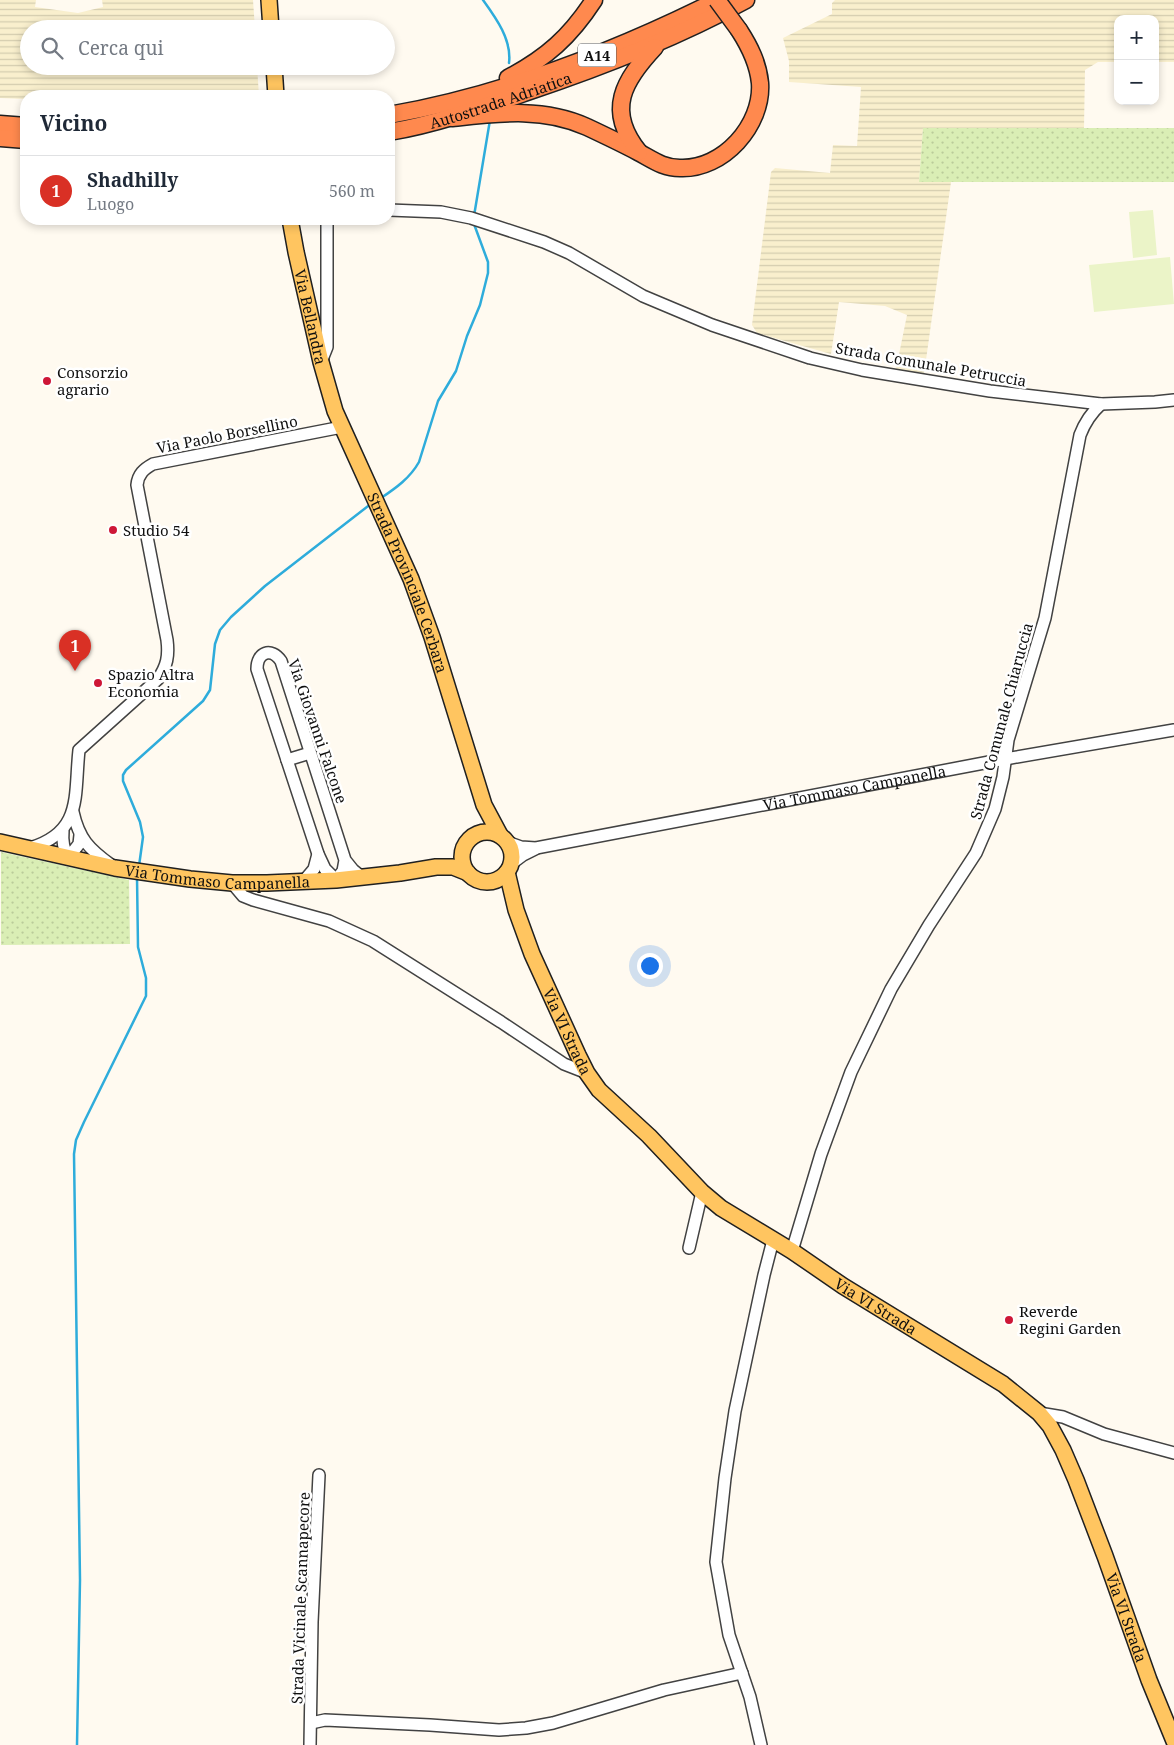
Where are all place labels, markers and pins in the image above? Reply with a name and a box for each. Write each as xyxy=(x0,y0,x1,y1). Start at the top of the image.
place label: Consorzio agrario xyxy=(57,362,128,399)
marker: Consorzio agrario xyxy=(41,375,53,387)
place label: Studio 54 xyxy=(123,520,190,540)
marker: Studio 54 xyxy=(107,524,119,536)
pin: 1 xyxy=(59,630,91,671)
place label: Spazio Altra Economia xyxy=(108,664,195,701)
marker: Spazio Altra Economia xyxy=(92,677,104,689)
place label: Reverde Regini Garden xyxy=(1019,1301,1122,1338)
marker: Reverde Regini Garden xyxy=(1003,1314,1015,1326)

